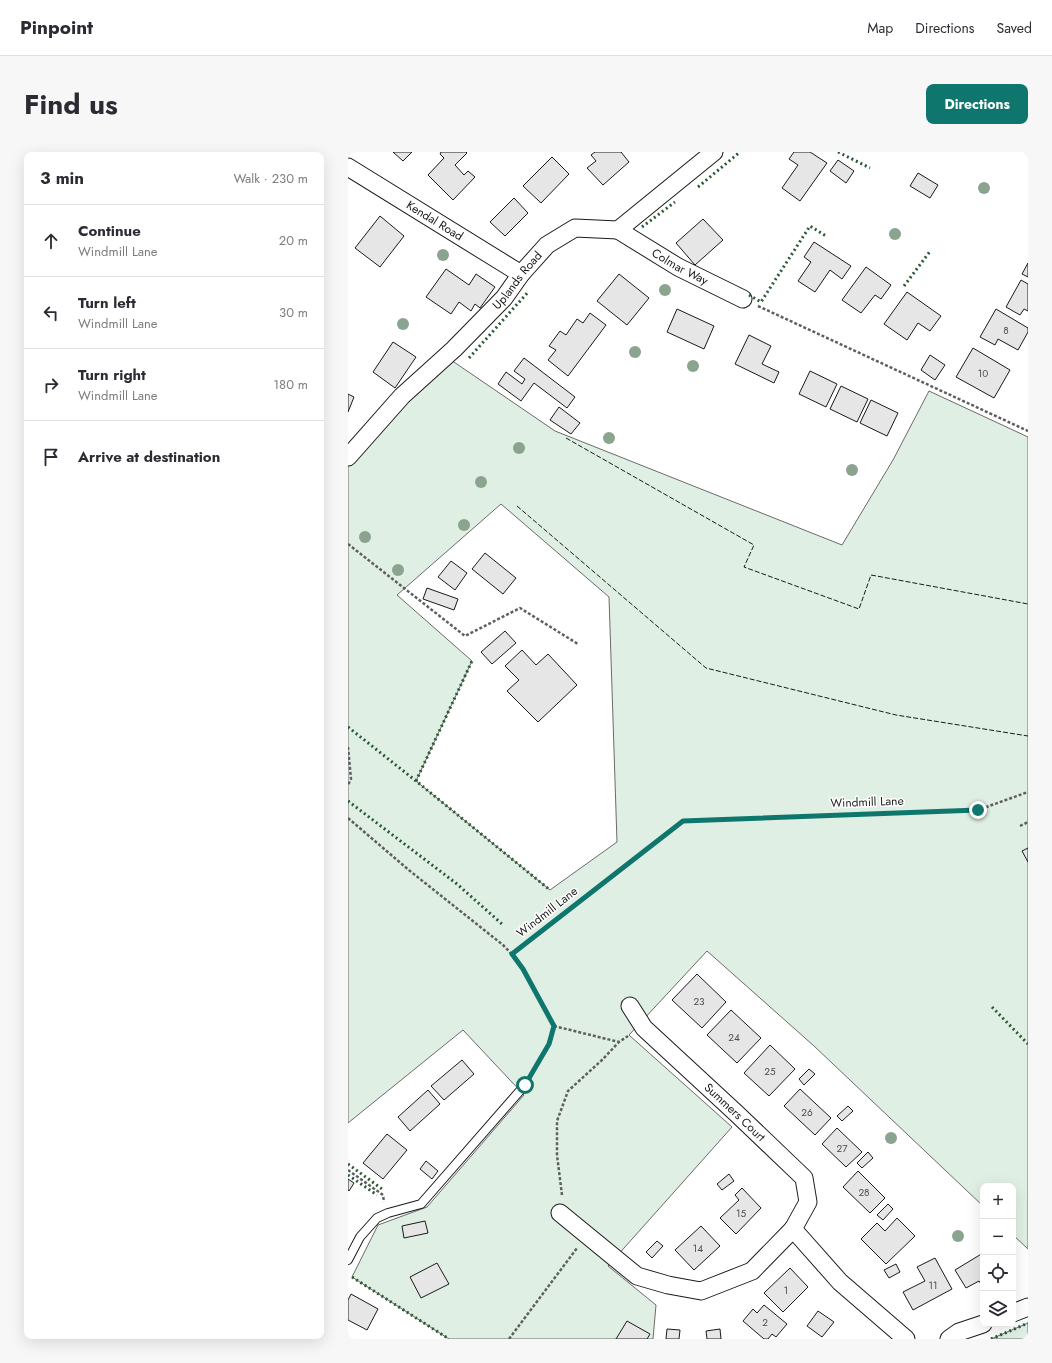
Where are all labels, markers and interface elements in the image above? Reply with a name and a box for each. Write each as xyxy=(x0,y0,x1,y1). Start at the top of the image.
text: Pinpoint xyxy=(20,14,93,41)
text: Map xyxy=(867,18,893,38)
text: Directions xyxy=(915,18,975,38)
text: Saved xyxy=(997,18,1032,38)
text: Find us xyxy=(24,84,118,125)
button: Directions xyxy=(926,84,1028,124)
text: 3 min xyxy=(40,166,84,190)
text: Walk · 230 m xyxy=(233,169,308,188)
street label: Kendal Road xyxy=(403,196,467,245)
text: Continue xyxy=(78,220,141,242)
icon: ahead xyxy=(40,230,62,252)
text: 20 m xyxy=(279,231,308,250)
text: Windmill Lane xyxy=(78,242,158,261)
street label: Colmar Way xyxy=(648,244,712,290)
street label: Uplands Road xyxy=(488,247,546,314)
text: Turn left xyxy=(78,292,136,314)
icon: left xyxy=(40,302,62,324)
text: 30 m xyxy=(279,303,308,322)
text: Windmill Lane xyxy=(78,314,158,333)
house number: 8 xyxy=(1003,323,1009,338)
text: Turn right xyxy=(78,364,146,386)
house number: 10 xyxy=(978,366,988,381)
icon: right xyxy=(40,374,62,396)
text: 180 m xyxy=(273,375,308,394)
text: Windmill Lane xyxy=(78,386,158,405)
icon: arrive xyxy=(40,446,62,468)
text: Arrive at destination xyxy=(78,446,220,468)
street label: Windmill Lane xyxy=(830,792,904,812)
route end xyxy=(969,801,987,819)
street label: Windmill Lane xyxy=(513,882,581,942)
house number: 23 xyxy=(693,994,705,1009)
house number: 24 xyxy=(728,1030,740,1045)
house number: 25 xyxy=(764,1064,776,1079)
route start xyxy=(516,1076,534,1094)
street label: Summers Court xyxy=(700,1079,770,1146)
house number: 26 xyxy=(801,1105,813,1120)
house number: 27 xyxy=(837,1141,848,1156)
map controls xyxy=(980,1183,1016,1327)
button: + xyxy=(980,1183,1016,1219)
house number: 28 xyxy=(858,1185,870,1200)
house number: 15 xyxy=(736,1206,746,1221)
button: − xyxy=(980,1219,1016,1255)
house number: 14 xyxy=(693,1241,703,1256)
button: locate xyxy=(980,1255,1016,1291)
house number: 11 xyxy=(929,1278,938,1293)
house number: 1 xyxy=(784,1283,788,1298)
button: layers xyxy=(980,1291,1016,1327)
house number: 2 xyxy=(762,1315,768,1330)

